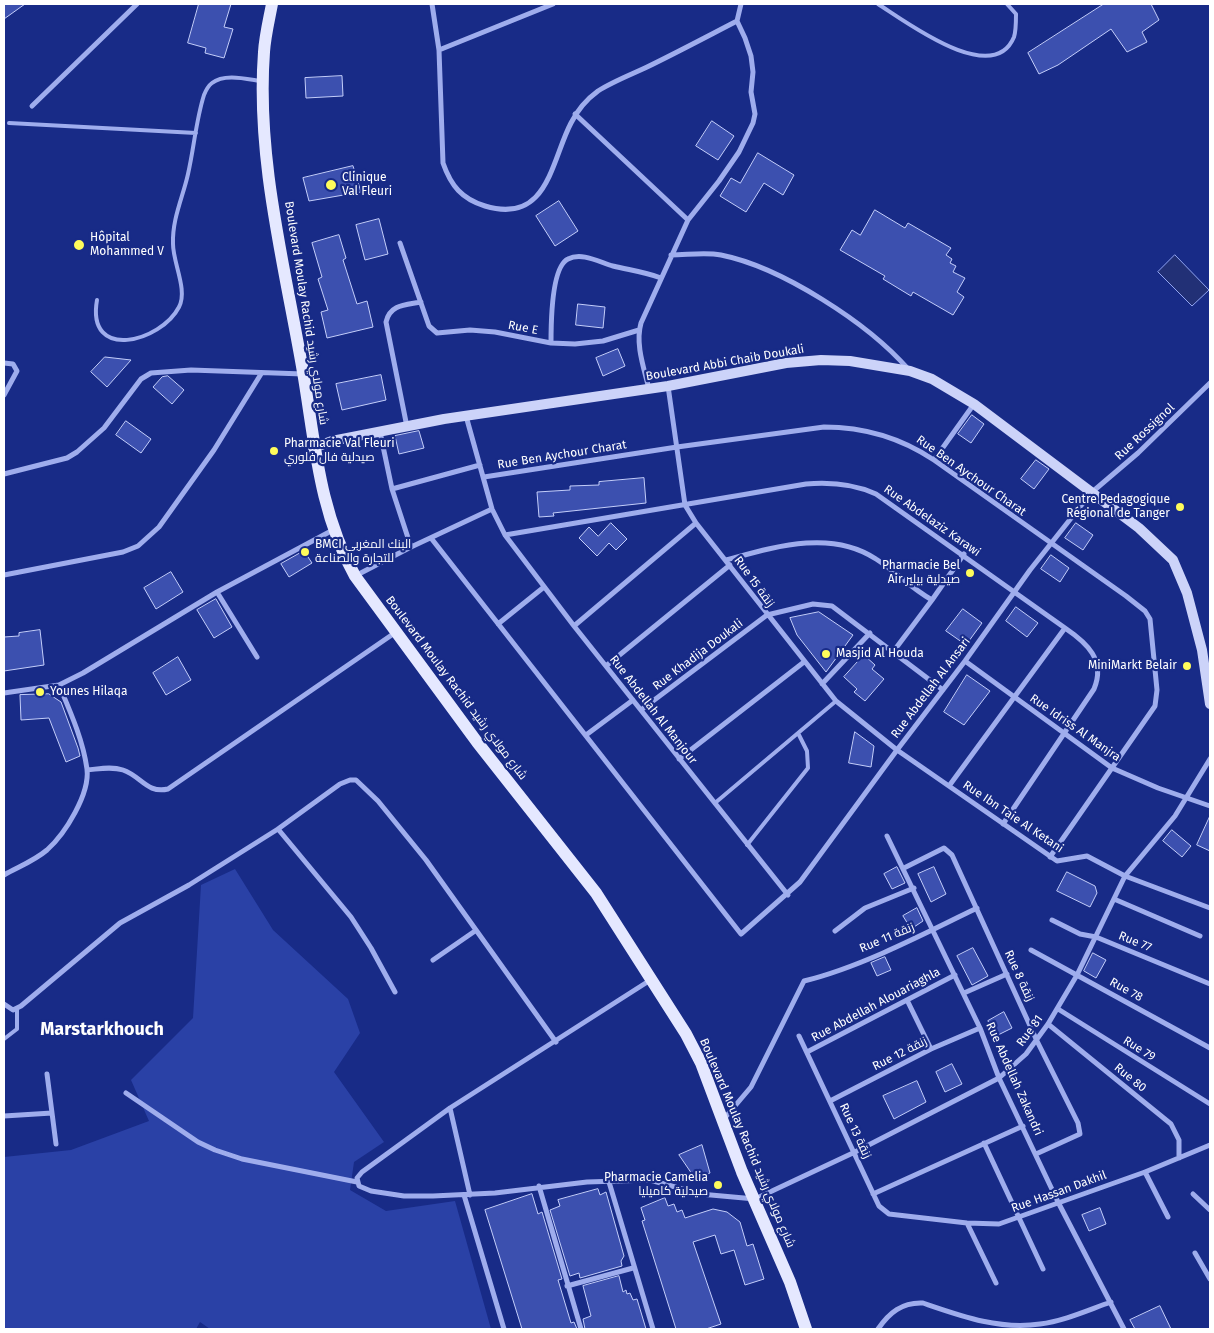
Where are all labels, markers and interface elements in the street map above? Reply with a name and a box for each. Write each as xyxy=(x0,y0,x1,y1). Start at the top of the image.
place label: Clinique Val Fleuri xyxy=(342,171,392,199)
marker: Clinique Val Fleuri xyxy=(324,178,338,192)
street label: Boulevard Moulay Rachid شارع مولاي رشيد xyxy=(281,200,331,426)
place label: Hôpital Mohammed V xyxy=(90,231,164,259)
marker: Hôpital Mohammed V xyxy=(72,238,86,252)
street label: Rue E xyxy=(507,318,539,338)
street label: Boulevard Abbi Chaib Doukali xyxy=(645,342,805,384)
street label: Rue Rossignol xyxy=(1112,401,1178,463)
street label: Rue Ben Aychour Charat xyxy=(913,433,1029,519)
place label: Pharmacie Val Fleuri صيدلية فال فلوري xyxy=(284,437,395,465)
street label: Rue Ben Aychour Charat xyxy=(496,438,628,472)
marker: Pharmacie Val Fleuri صيدلية فال فلوري xyxy=(268,445,280,457)
street label: Rue Abdelaziz Karawi xyxy=(881,482,983,560)
place label: Centre Pedagogique Régional de Tanger xyxy=(1062,493,1170,521)
marker: Centre Pedagogique Régional de Tanger xyxy=(1174,501,1186,513)
place label: BMCI البنك المغربي للتجارة والصناعة xyxy=(315,538,411,566)
marker: BMCI البنك المغربي للتجارة والصناعة xyxy=(299,546,311,558)
street label: Rue 15 زنقة xyxy=(731,554,777,610)
place label: Pharmacie Bel Air صيدلية بيلير xyxy=(882,559,960,587)
marker: Pharmacie Bel Air صيدلية بيلير xyxy=(964,567,976,579)
street label: Boulevard Moulay Rachid شارع مولاي رشيد xyxy=(382,593,530,783)
street label: Rue Khadija Doukali xyxy=(650,616,746,694)
street label: Rue Abdellah Al Ansari xyxy=(888,635,974,741)
place label: Masjid Al Houda xyxy=(836,647,924,661)
marker: Masjid Al Houda xyxy=(820,648,832,660)
street label: Rue Abdellah Al Manjour xyxy=(606,653,700,767)
place label: MiniMarkt Belair xyxy=(1088,659,1177,673)
marker: MiniMarkt Belair xyxy=(1181,660,1193,672)
place label: Younes Hilaqa xyxy=(50,685,127,699)
marker: Younes Hilaqa xyxy=(34,686,46,698)
street label: Rue Idriss Al Manjra xyxy=(1027,691,1123,765)
street label: Rue Ibn Taie Al Ketani xyxy=(960,778,1066,856)
street label: Rue 11 زنقة xyxy=(857,920,917,956)
street label: Rue 77 xyxy=(1116,929,1154,955)
street label: Rue 8 زنقة xyxy=(1001,948,1037,1004)
street label: Rue Abdellah Alouariaghla xyxy=(809,965,943,1045)
street label: Rue 78 xyxy=(1107,975,1145,1005)
street label: Rue 81 xyxy=(1014,1012,1046,1050)
district label: Marstarkhouch xyxy=(40,1019,164,1041)
street label: Rue Abdellah Zakandri xyxy=(982,1020,1046,1138)
street label: Rue 12 زنقة xyxy=(870,1034,930,1074)
street label: Rue 79 xyxy=(1120,1034,1158,1064)
street label: Boulevard Moulay Rachid شارع مولاي رشيد xyxy=(696,1036,798,1250)
street label: Rue 80 xyxy=(1111,1061,1149,1095)
street label: Rue 13 زنقة xyxy=(836,1101,874,1161)
street label: Rue Hassan Dakhil xyxy=(1009,1168,1109,1216)
place label: Pharmacie Camelia صيدلية كاميليا xyxy=(604,1171,708,1199)
marker: Pharmacie Camelia صيدلية كاميليا xyxy=(712,1179,724,1191)

